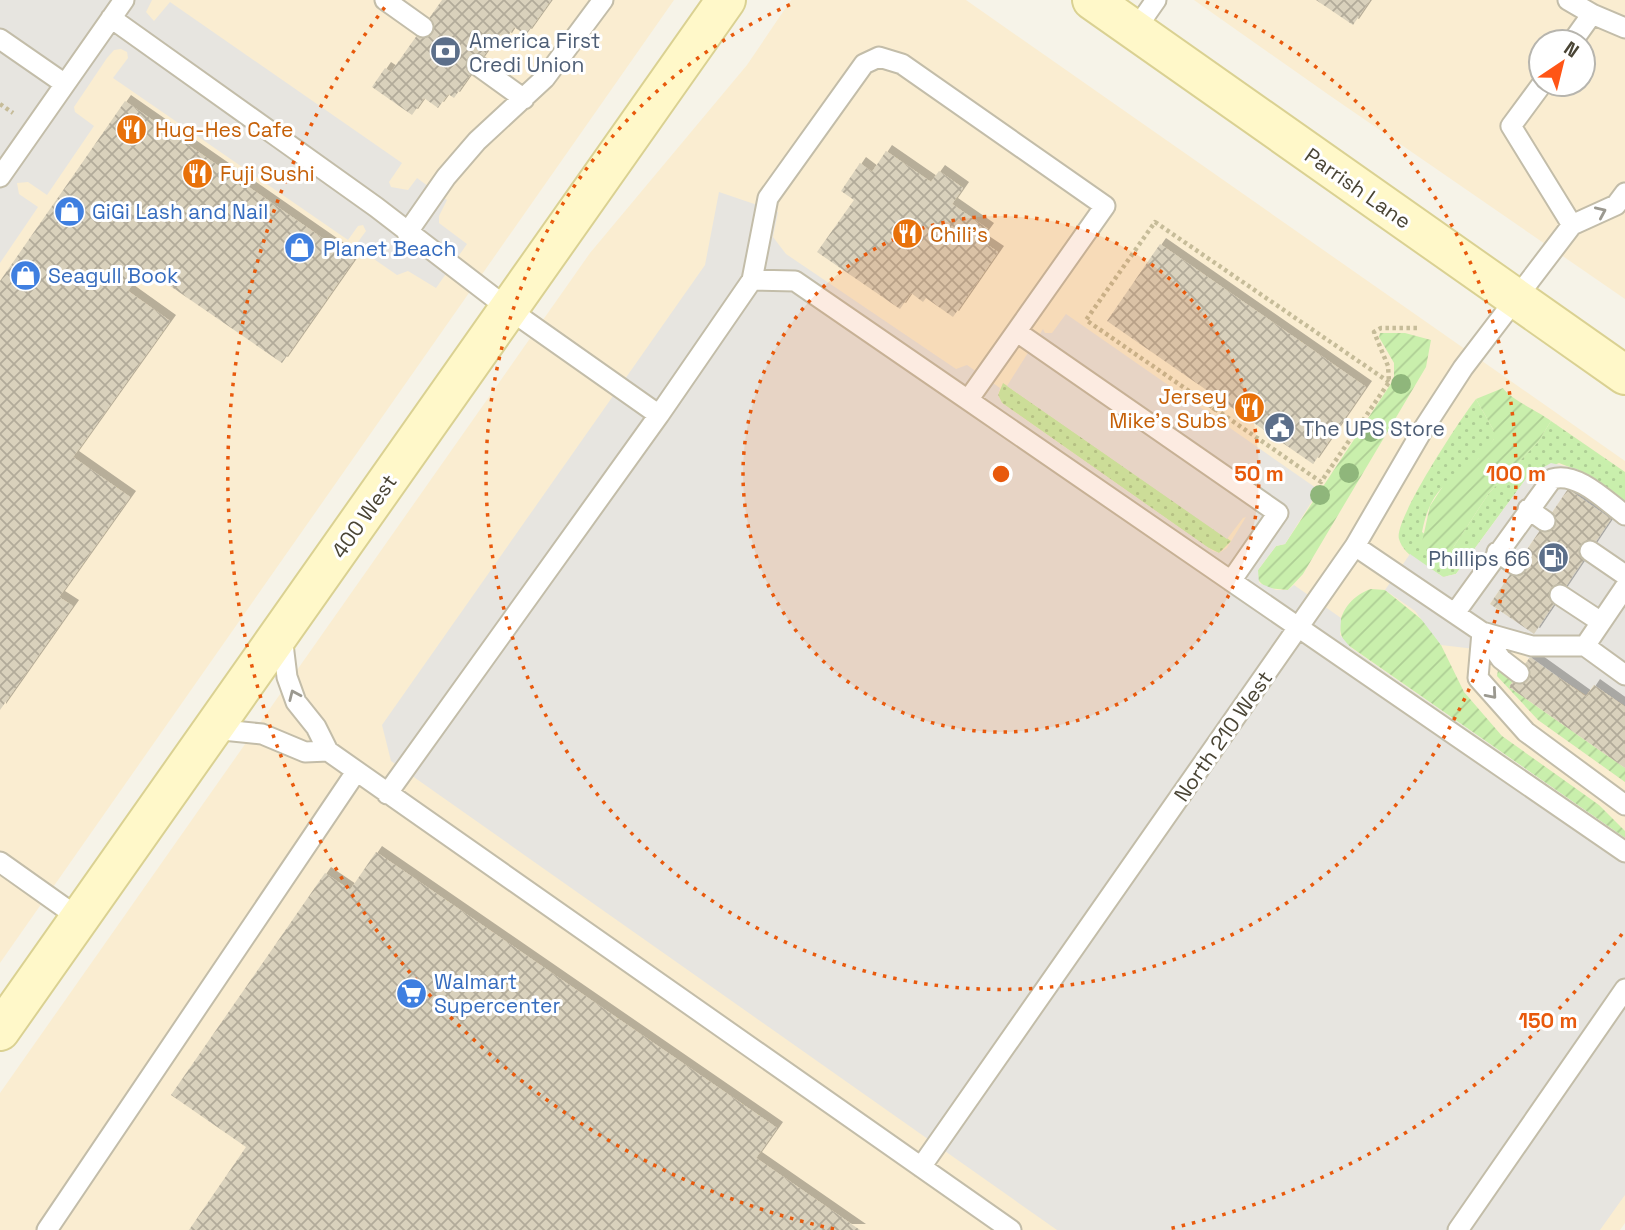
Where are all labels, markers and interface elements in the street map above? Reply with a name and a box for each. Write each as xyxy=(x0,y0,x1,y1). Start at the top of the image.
place label: America First Credi Union xyxy=(469,27,601,78)
north arrow xyxy=(1527,28,1597,98)
bank icon: America First Credi Union xyxy=(429,35,463,69)
text: N xyxy=(1559,36,1584,63)
restaurant icon: Hug-Hes Cafe xyxy=(115,112,149,146)
place label: Hug-Hes Cafe xyxy=(155,116,293,143)
street label: Parrish Lane xyxy=(1300,141,1416,235)
restaurant icon: Fuji Sushi xyxy=(180,156,214,190)
place label: Fuji Sushi xyxy=(220,160,315,187)
shop icon: GiGi Lash and Nail xyxy=(52,194,86,228)
place label: GiGi Lash and Nail xyxy=(92,198,268,225)
one-way arrow xyxy=(1594,206,1606,220)
restaurant icon: Chili's xyxy=(890,217,924,251)
place label: Chili's xyxy=(930,221,988,248)
shop icon: Planet Beach xyxy=(283,231,317,265)
place label: Planet Beach xyxy=(323,235,456,262)
shop icon: Seagull Book xyxy=(8,258,42,292)
place label: Seagull Book xyxy=(48,262,178,289)
place label: Jersey Mike's Subs xyxy=(1109,383,1227,434)
restaurant icon: Jersey Mike's Subs xyxy=(1233,391,1267,425)
public building icon: The UPS Store xyxy=(1262,411,1296,445)
place label: The UPS Store xyxy=(1302,415,1445,442)
text: 50 m xyxy=(1234,460,1284,487)
text: 100 m xyxy=(1486,460,1546,487)
centre of rings xyxy=(989,462,1013,486)
street label: 400 West xyxy=(325,469,403,563)
fuel station icon: Phillips 66 xyxy=(1536,541,1570,575)
place label: Phillips 66 xyxy=(1428,545,1530,572)
street label: North 210 West xyxy=(1168,665,1278,807)
one-way arrow xyxy=(1484,686,1496,699)
one-way arrow xyxy=(288,690,302,703)
place label: Walmart Supercenter xyxy=(434,968,561,1019)
supermarket icon: Walmart Supercenter xyxy=(394,976,428,1010)
text: 150 m xyxy=(1519,1007,1577,1034)

